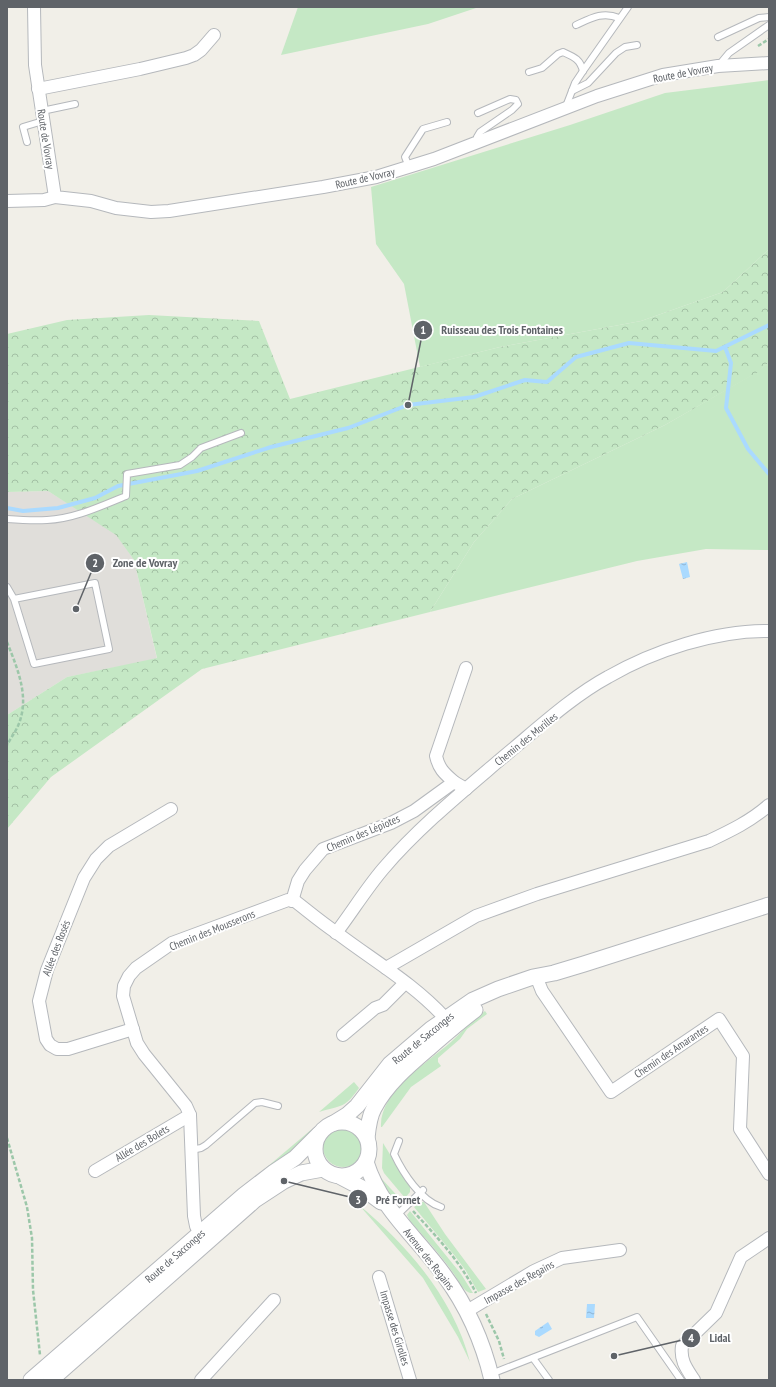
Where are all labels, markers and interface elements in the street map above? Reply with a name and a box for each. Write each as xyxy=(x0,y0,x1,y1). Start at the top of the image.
street label: Route de Vovray xyxy=(652,60,715,86)
street label: Route de Vovray xyxy=(34,108,58,171)
street label: Route de Vovray xyxy=(334,164,397,192)
callout: Ruisseau des Trois Fontaines xyxy=(413,318,571,342)
text: 1 xyxy=(420,322,426,337)
text: Ruisseau des Trois Fontaines xyxy=(441,322,563,337)
callout: Zone de Vovray xyxy=(85,551,186,575)
text: 2 xyxy=(92,555,98,570)
text: Zone de Vovray xyxy=(113,555,177,570)
street label: Chemin des Morilles xyxy=(492,709,561,769)
street label: Chemin des Lépiotes xyxy=(324,811,402,855)
street label: Chemin des Mousserons xyxy=(167,906,257,954)
street label: Allée des Rosés xyxy=(39,918,73,978)
street label: Route de Sacconges xyxy=(389,1009,457,1067)
street label: Chemin des Amarantes xyxy=(631,1021,711,1081)
street label: Allée des Bolets xyxy=(112,1121,172,1165)
callout: Pré Fornet xyxy=(348,1187,428,1211)
text: 3 xyxy=(355,1192,361,1207)
text: Pré Fornet xyxy=(376,1192,421,1207)
street label: Avenue des Regains xyxy=(400,1225,458,1293)
street label: Route de Sacconges xyxy=(142,1226,208,1286)
street label: Impasse des Regains xyxy=(482,1257,557,1307)
street label: Impasse des Girolles xyxy=(377,1289,413,1367)
callout: Lidal xyxy=(681,1326,738,1350)
text: 4 xyxy=(688,1330,694,1345)
text: Lidal xyxy=(709,1330,731,1345)

